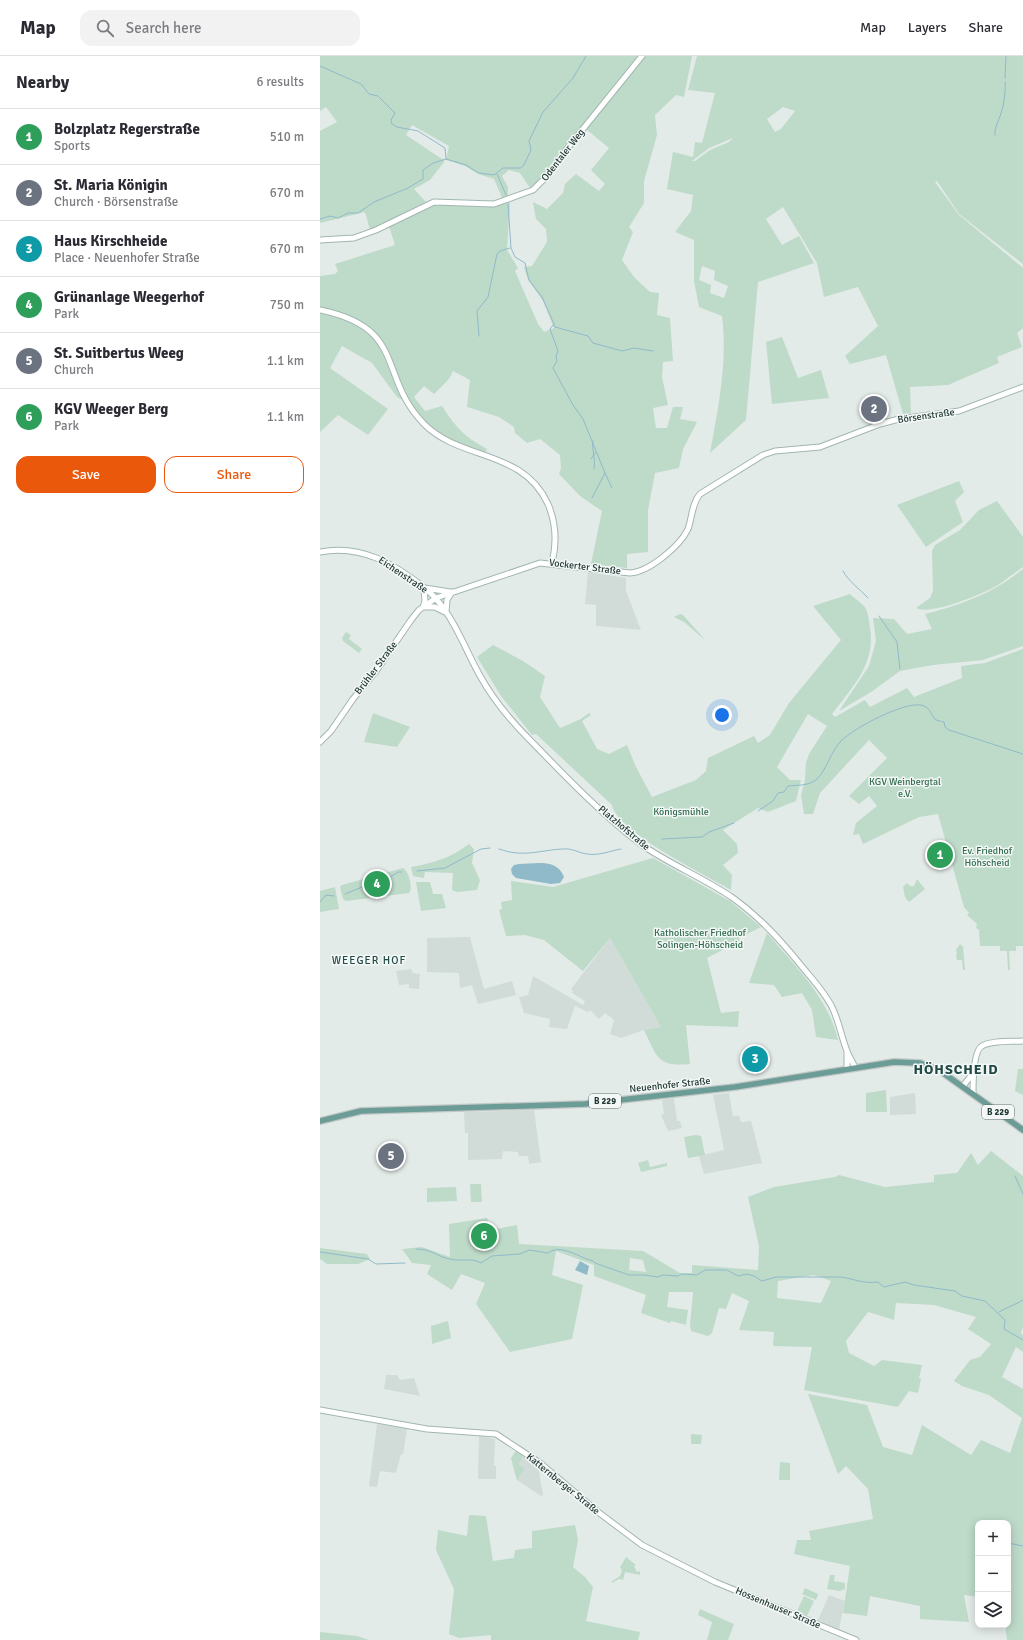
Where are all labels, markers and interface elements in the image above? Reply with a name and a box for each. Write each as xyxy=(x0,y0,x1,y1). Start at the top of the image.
search box xyxy=(80,10,360,46)
text: Map xyxy=(20,16,56,40)
icon: search xyxy=(94,17,116,39)
text: Search here xyxy=(126,19,201,37)
text: Map xyxy=(860,19,886,36)
text: Layers xyxy=(908,19,947,36)
text: Share xyxy=(969,19,1003,36)
text: Nearby xyxy=(16,72,69,93)
text: 6 results xyxy=(256,74,304,90)
text: Bolzplatz Regerstraße xyxy=(54,120,200,138)
street label: Odentaler Weg xyxy=(539,126,587,184)
text: 1 xyxy=(25,129,33,145)
text: 510 m xyxy=(270,129,304,145)
text: Sports xyxy=(54,138,90,154)
text: St. Maria Königin xyxy=(54,176,168,194)
text: 2 xyxy=(25,185,33,201)
text: 670 m xyxy=(270,185,304,201)
text: Church · Börsenstraße xyxy=(54,194,178,210)
text: Haus Kirschheide xyxy=(54,232,167,250)
text: 3 xyxy=(25,241,33,257)
text: 670 m xyxy=(270,241,304,257)
text: Place · Neuenhofer Straße xyxy=(54,250,200,266)
text: Grünanlage Weegerhof xyxy=(54,288,204,306)
text: 4 xyxy=(25,297,33,313)
text: 750 m xyxy=(270,297,304,313)
text: Park xyxy=(54,306,79,322)
text: St. Suitbertus Weeg xyxy=(54,344,184,362)
text: 5 xyxy=(25,353,33,369)
text: 1.1 km xyxy=(267,353,304,369)
text: Church xyxy=(54,362,94,378)
pin: 2 xyxy=(861,394,887,424)
text: KGV Weeger Berg xyxy=(54,400,168,418)
street label: Börsenstraße xyxy=(897,406,955,426)
text: 6 xyxy=(25,409,33,425)
text: 1.1 km xyxy=(267,409,304,425)
text: Park xyxy=(54,418,79,434)
button: Save xyxy=(16,456,156,493)
button: Share xyxy=(164,456,304,493)
street label: Eichenstraße xyxy=(376,554,430,596)
street label: Vockerter Straße xyxy=(548,557,622,577)
street label: Brühler Straße xyxy=(352,639,400,697)
your location xyxy=(712,705,732,725)
park label: KGV Weinbergtal e.V. xyxy=(869,776,941,800)
street label: Platzhofstraße xyxy=(596,803,652,853)
park label: Königsmühle xyxy=(653,806,709,818)
pin: 1 xyxy=(927,840,953,870)
park label: Ev. Friedhof Höhscheid xyxy=(962,845,1013,869)
pin: 4 xyxy=(364,869,390,899)
park label: Katholischer Friedhof Solingen-Höhscheid xyxy=(654,927,747,951)
district label: WEEGER HOF xyxy=(332,954,406,967)
pin: 3 xyxy=(742,1044,768,1074)
district label: HÖHSCHEID xyxy=(913,1061,999,1078)
street label: Neuenhofer Straße xyxy=(629,1075,711,1095)
road number: B 229 xyxy=(589,1094,621,1108)
road number: B 229 xyxy=(982,1105,1014,1119)
pin: 5 xyxy=(378,1141,404,1171)
pin: 6 xyxy=(471,1221,497,1251)
street label: Katternberger Straße xyxy=(524,1451,602,1517)
map controls xyxy=(975,1520,1011,1628)
button: + xyxy=(975,1520,1011,1556)
button: − xyxy=(975,1556,1011,1592)
street label: Hossenhauser Straße xyxy=(734,1585,822,1631)
button: layers xyxy=(975,1592,1011,1628)

